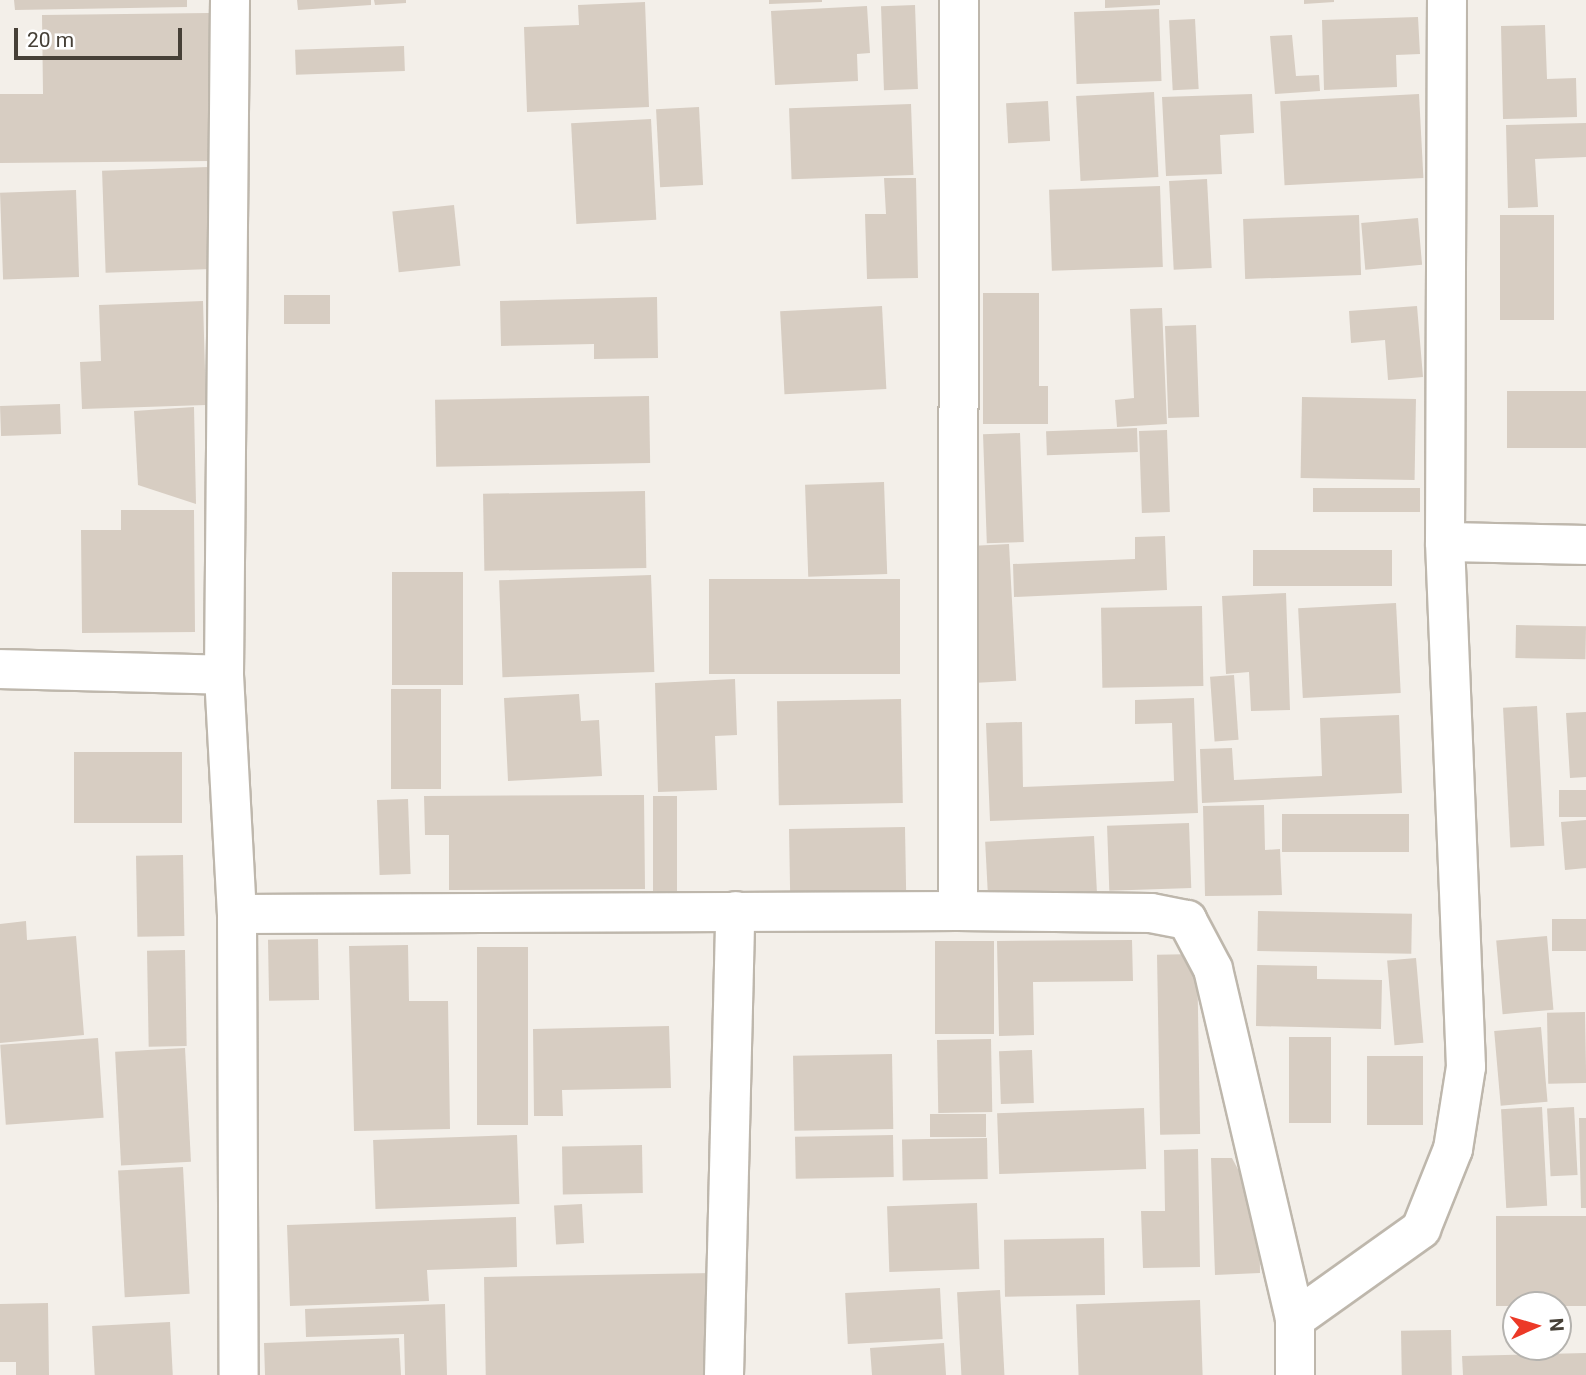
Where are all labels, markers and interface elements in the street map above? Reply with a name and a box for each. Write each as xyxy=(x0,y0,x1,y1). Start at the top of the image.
scale bar xyxy=(18,14,186,58)
text: 20 m xyxy=(27,28,74,52)
north arrow xyxy=(1502,1291,1572,1361)
text: N xyxy=(1545,1317,1568,1332)

